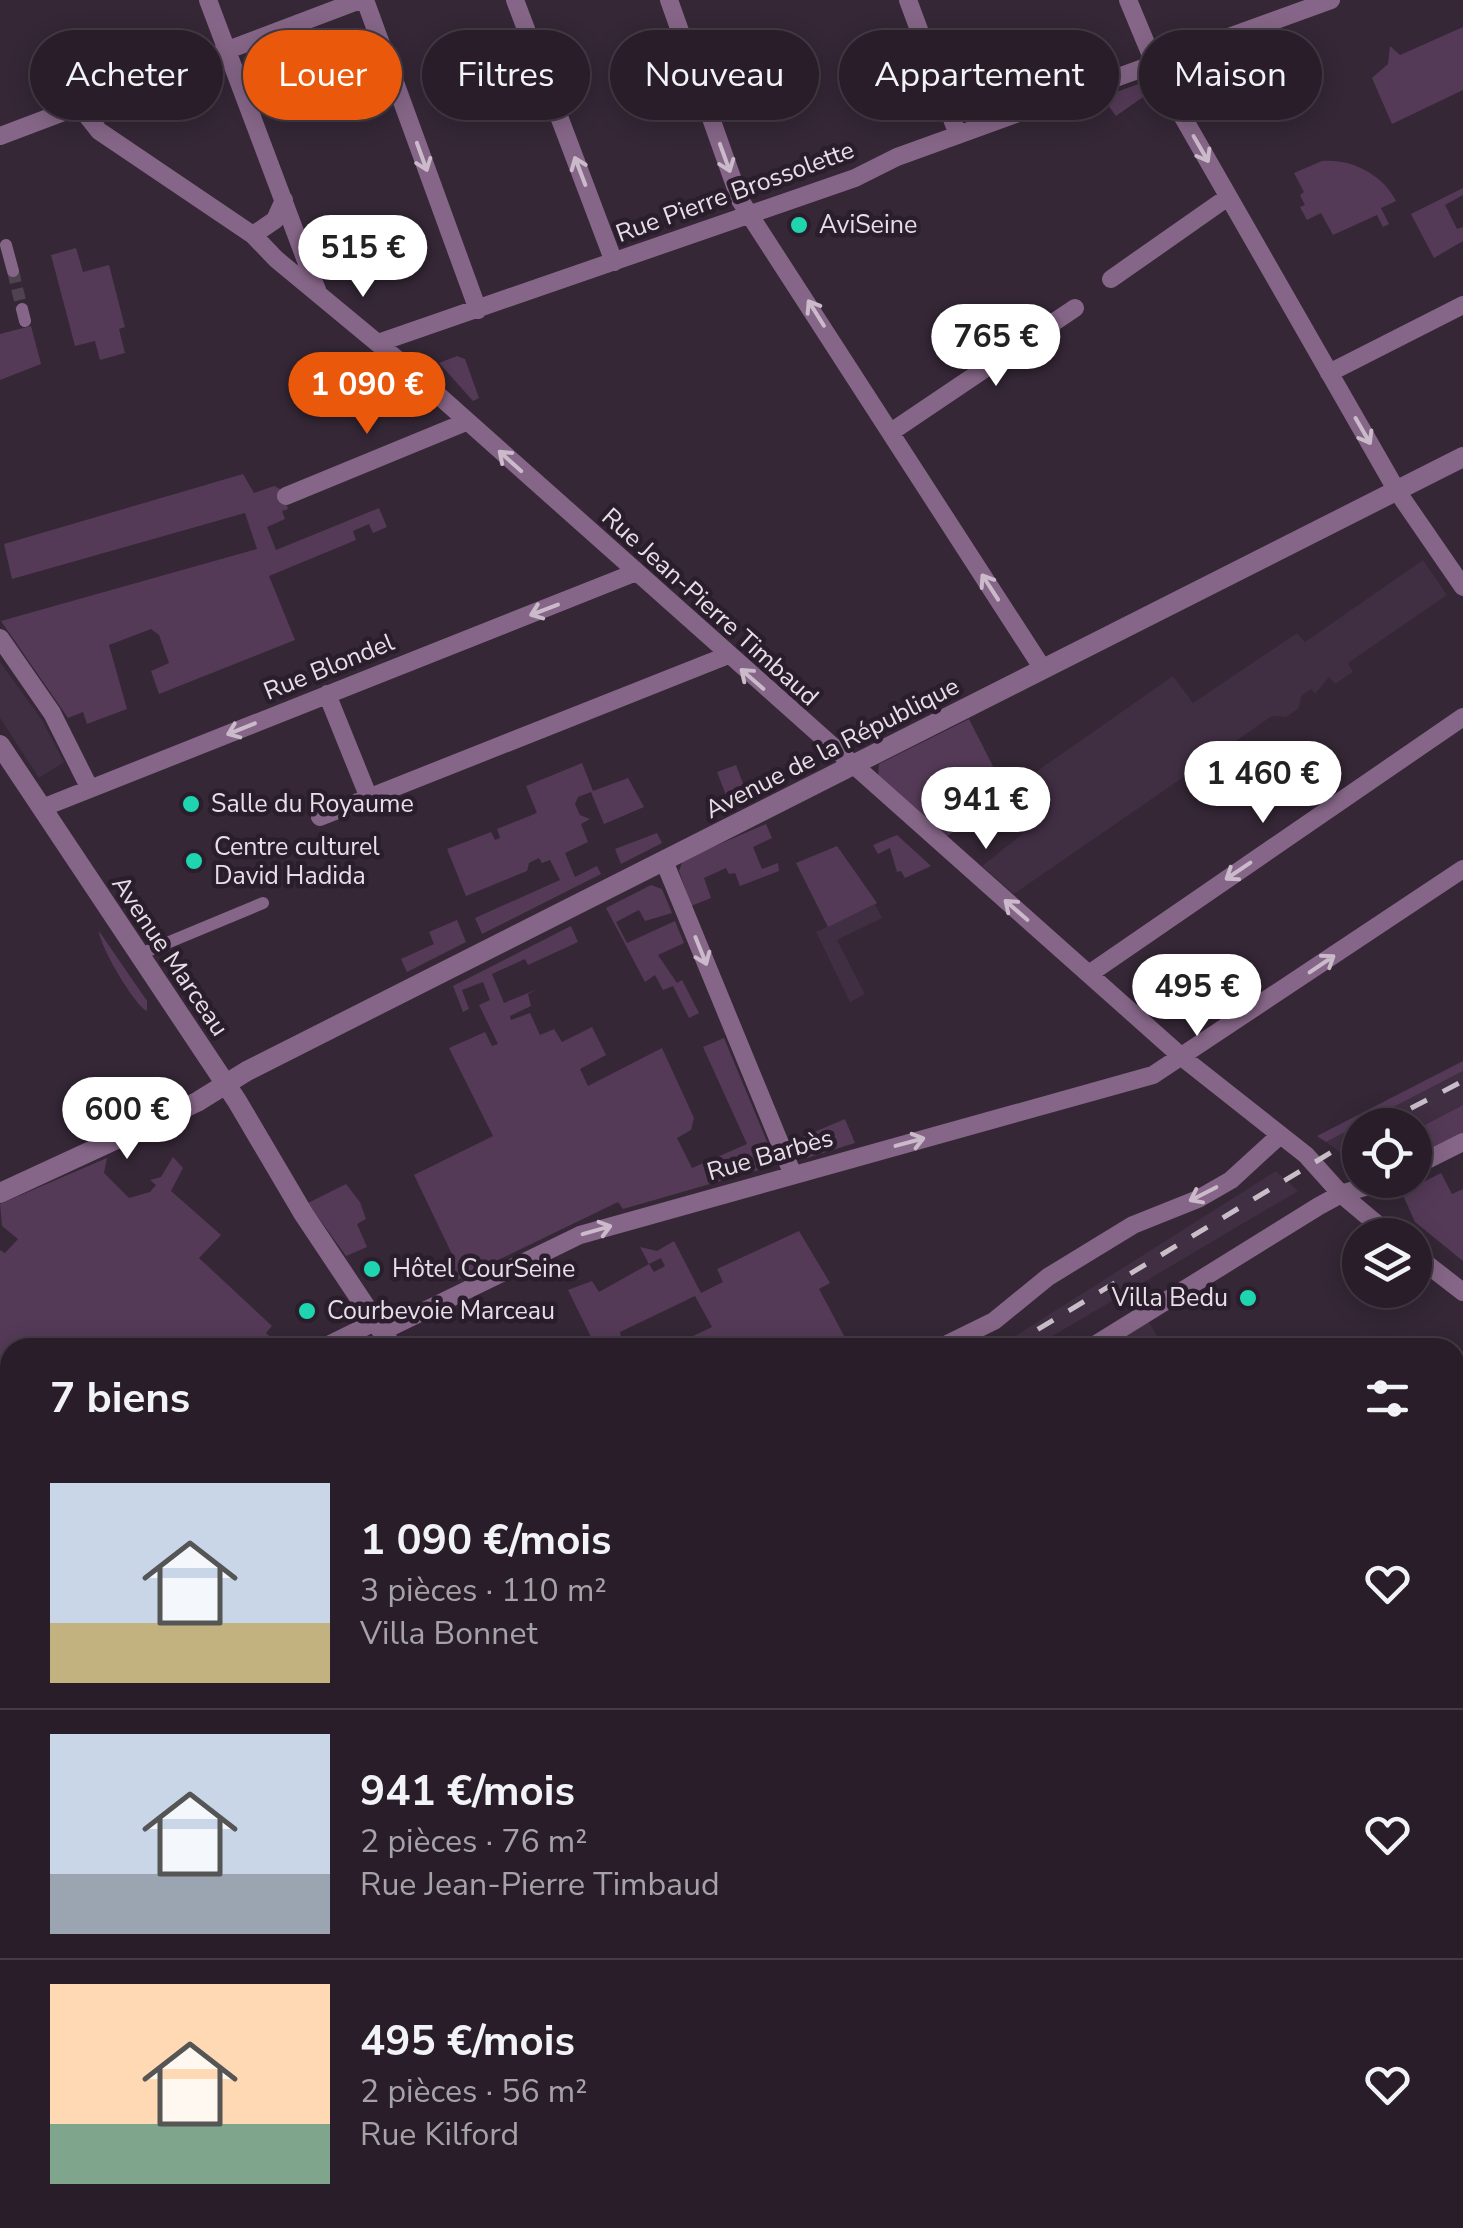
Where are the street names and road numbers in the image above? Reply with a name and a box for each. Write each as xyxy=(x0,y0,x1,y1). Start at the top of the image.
street label: Rue Pierre Brossolette xyxy=(611,133,859,251)
street label: Rue Jean-Pierre Timbaud xyxy=(594,500,826,714)
street label: Rue Blondel xyxy=(259,625,400,709)
street label: Avenue de la République xyxy=(699,669,965,827)
street label: Avenue Marceau xyxy=(104,869,236,1043)
street label: Rue Barbès xyxy=(703,1121,837,1189)

